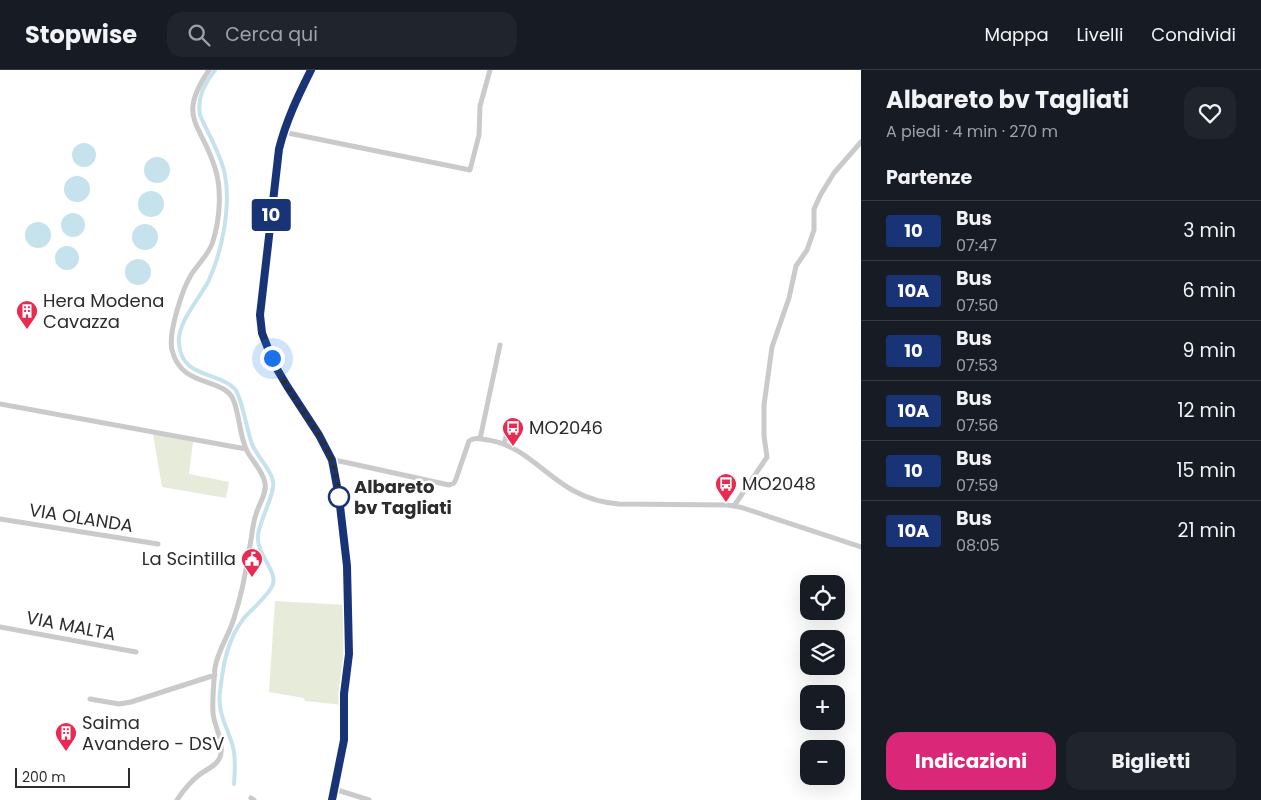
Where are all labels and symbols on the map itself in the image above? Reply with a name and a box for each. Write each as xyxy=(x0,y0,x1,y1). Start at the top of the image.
line badge: 10 xyxy=(248,199,294,231)
place label: Hera Modena Cavazza xyxy=(43,288,164,334)
building icon: Hera Modena Cavazza xyxy=(15,299,39,330)
your location xyxy=(260,346,285,371)
place label: MO2046 xyxy=(529,415,603,440)
bus stop icon: MO2046 xyxy=(501,416,525,447)
place label: MO2048 xyxy=(742,471,816,496)
bus stop icon: MO2048 xyxy=(714,472,738,503)
place label: Albareto bv Tagliati xyxy=(354,474,452,520)
marker: Albareto bv Tagliati xyxy=(328,486,350,508)
street label: VIA OLANDA xyxy=(27,497,135,538)
place label: La Scintilla xyxy=(142,546,236,571)
public building icon: La Scintilla xyxy=(240,547,264,578)
street label: VIA MALTA xyxy=(24,605,118,646)
place label: Saima Avandero - DSV xyxy=(82,710,224,756)
building icon: Saima Avandero - DSV xyxy=(54,721,78,752)
scale bar xyxy=(15,765,130,788)

